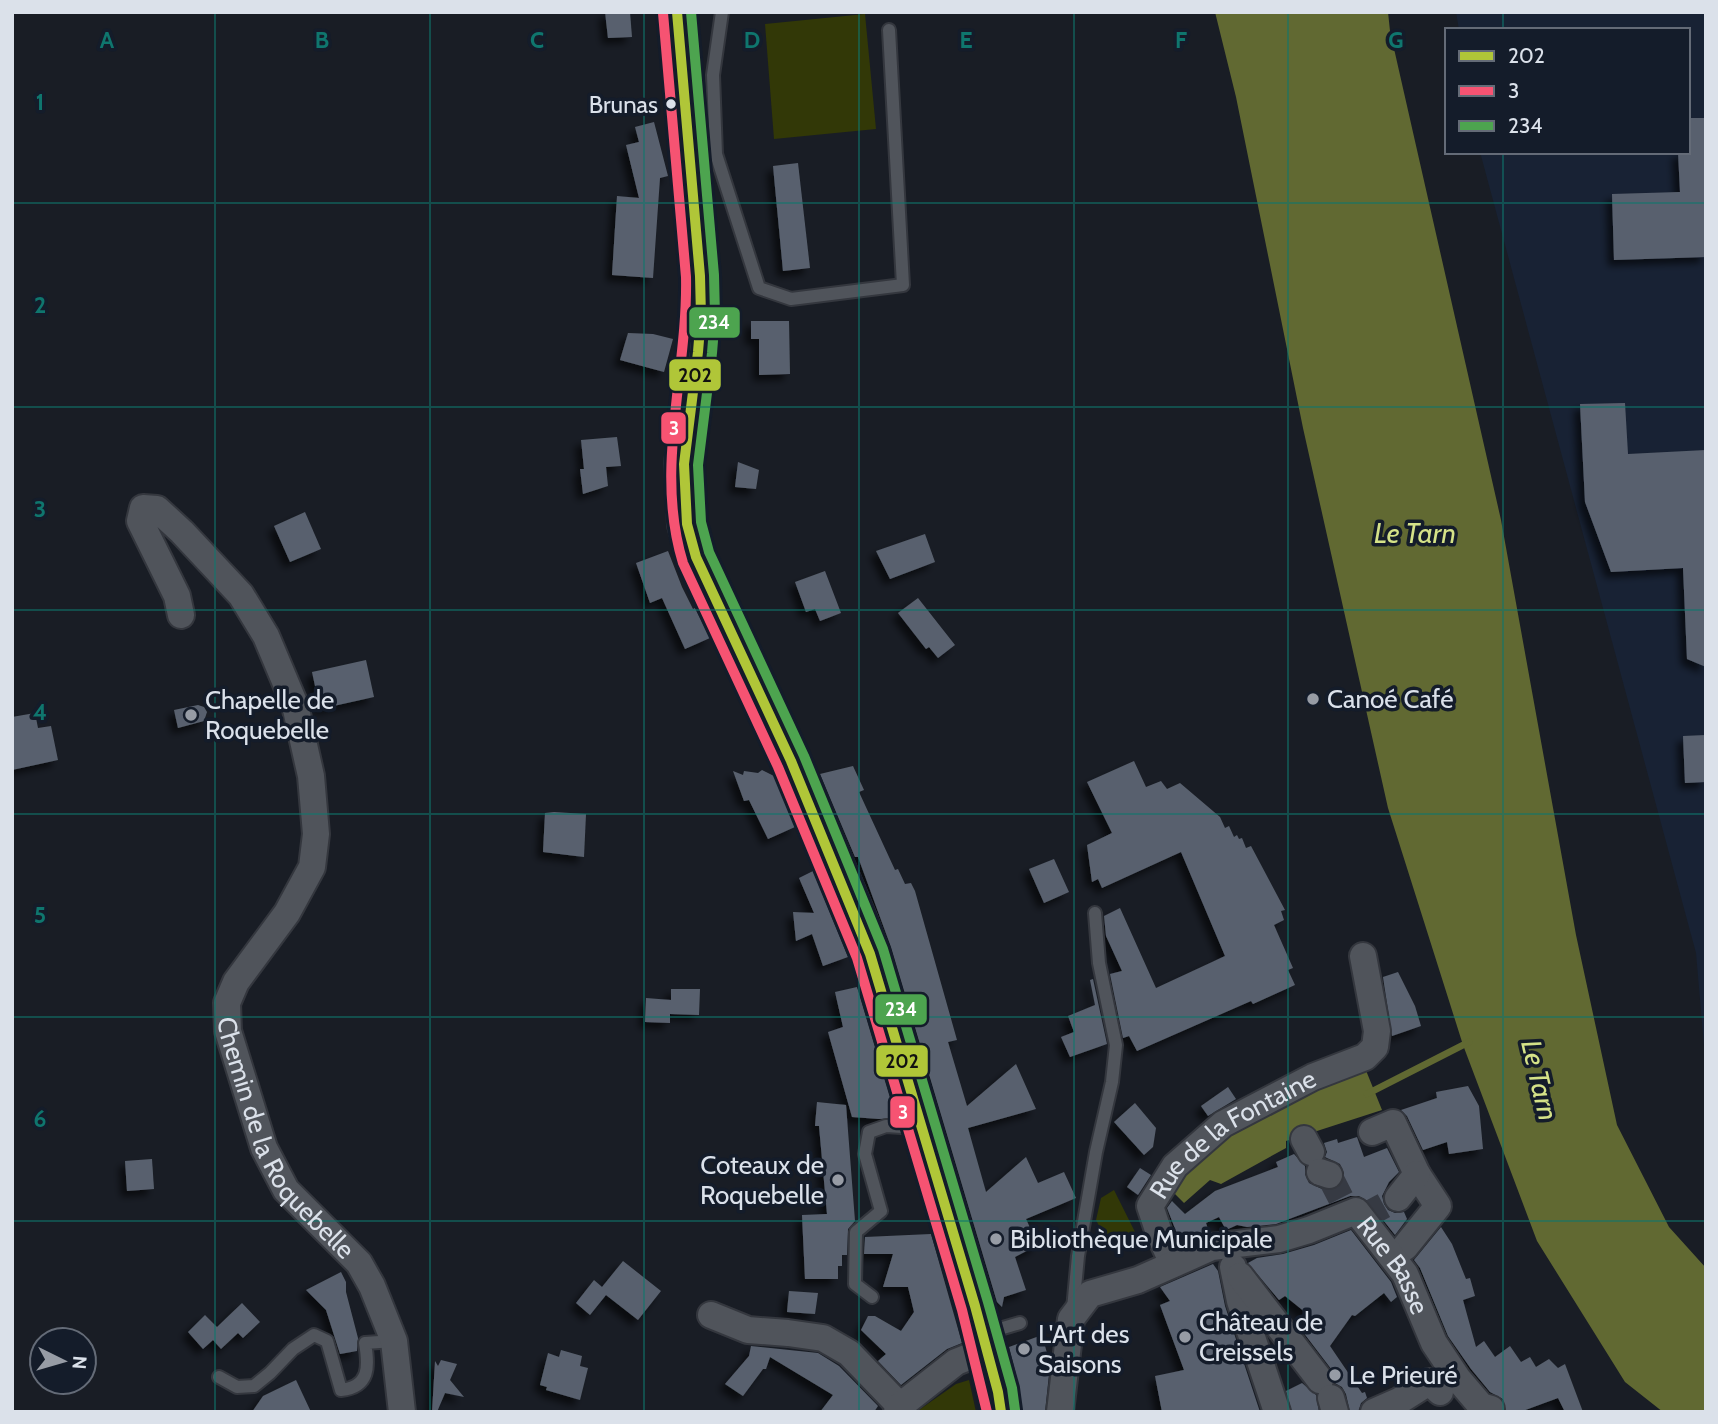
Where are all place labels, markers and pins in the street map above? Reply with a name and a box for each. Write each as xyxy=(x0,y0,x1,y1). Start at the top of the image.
place label: Brunas xyxy=(589,90,658,119)
marker: Brunas xyxy=(664,97,678,111)
place label: Canoé Café xyxy=(1327,683,1454,715)
place label: Chapelle de Roquebelle xyxy=(205,684,334,746)
marker: Canoé Café xyxy=(1305,691,1321,707)
marker: Chapelle de Roquebelle xyxy=(183,707,199,723)
place label: Coteaux de Roquebelle xyxy=(700,1149,824,1211)
marker: Coteaux de Roquebelle xyxy=(830,1172,846,1188)
place label: Bibliothèque Municipale xyxy=(1010,1223,1273,1255)
marker: Bibliothèque Municipale xyxy=(988,1231,1004,1247)
place label: Château de Creissels xyxy=(1199,1306,1323,1368)
place label: L'Art des Saisons xyxy=(1038,1318,1130,1380)
marker: Château de Creissels xyxy=(1177,1329,1193,1345)
marker: L'Art des Saisons xyxy=(1016,1341,1032,1357)
place label: Le Prieuré xyxy=(1349,1359,1457,1391)
marker: Le Prieuré xyxy=(1327,1367,1343,1383)

